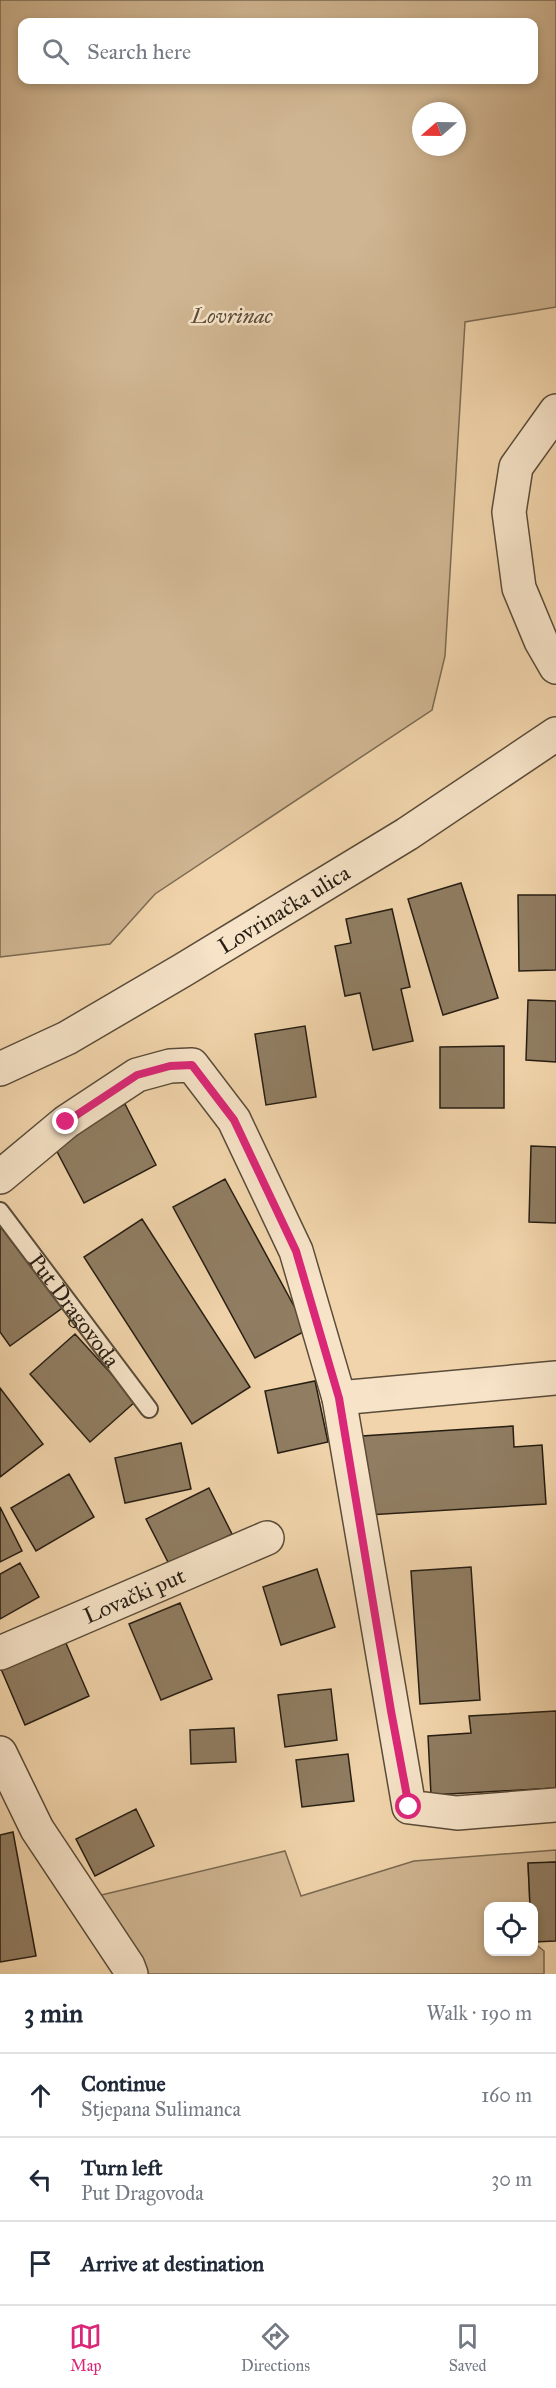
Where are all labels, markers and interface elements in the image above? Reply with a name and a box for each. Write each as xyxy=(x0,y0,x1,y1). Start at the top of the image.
search box xyxy=(18,18,538,84)
icon: search xyxy=(39,35,72,68)
text: Search here xyxy=(87,38,191,65)
north arrow xyxy=(412,102,466,156)
park label: Lovrinac xyxy=(190,302,274,329)
street label: Lovrinačka ulica xyxy=(213,858,355,959)
route end xyxy=(52,1108,78,1134)
street label: Put Dragovoda xyxy=(23,1248,126,1373)
street label: Lovački put xyxy=(79,1561,189,1629)
route start xyxy=(395,1793,421,1819)
map controls xyxy=(484,1902,538,1956)
button: locate xyxy=(484,1902,538,1956)
text: 3 min xyxy=(24,1997,83,2029)
text: Walk · 190 m xyxy=(427,2001,532,2025)
text: Continue xyxy=(81,2070,166,2097)
icon: ahead xyxy=(24,2079,57,2112)
text: 160 m xyxy=(481,2083,532,2107)
text: Stjepana Sulimanca xyxy=(81,2097,241,2121)
text: Turn left xyxy=(81,2154,163,2181)
icon: left xyxy=(24,2163,57,2196)
text: 30 m xyxy=(491,2167,532,2191)
text: Put Dragovoda xyxy=(81,2181,204,2205)
icon: arrive xyxy=(24,2247,57,2280)
text: Arrive at destination xyxy=(81,2250,264,2277)
tab: Map xyxy=(69,2320,102,2375)
tab: Directions xyxy=(241,2320,310,2375)
tab: Saved xyxy=(449,2320,487,2375)

